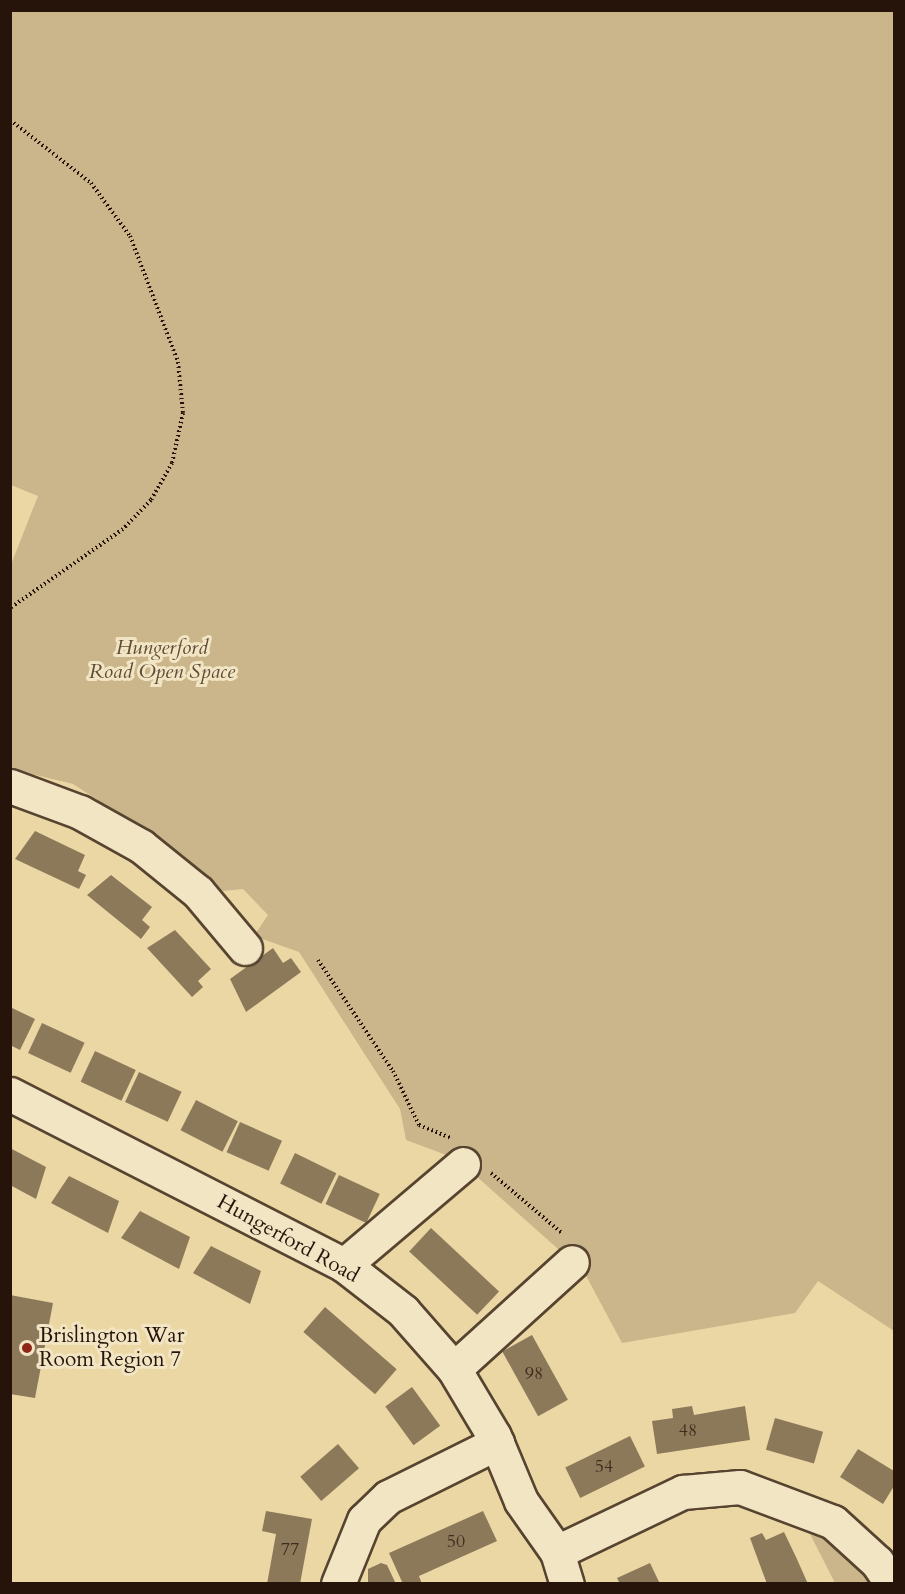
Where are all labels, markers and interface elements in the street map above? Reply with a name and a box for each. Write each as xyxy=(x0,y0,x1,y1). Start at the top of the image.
park label: Hungerford Road Open Space xyxy=(89,635,235,685)
street label: Hungerford Road xyxy=(213,1190,363,1288)
place label: Brislington War Room Region 7 xyxy=(39,1323,184,1373)
marker: Brislington War Room Region 7 xyxy=(20,1341,34,1355)
house number: 98 xyxy=(525,1363,543,1385)
house number: 48 xyxy=(679,1420,697,1442)
house number: 54 xyxy=(595,1456,613,1478)
house number: 50 xyxy=(447,1531,465,1553)
house number: 77 xyxy=(281,1539,299,1561)

